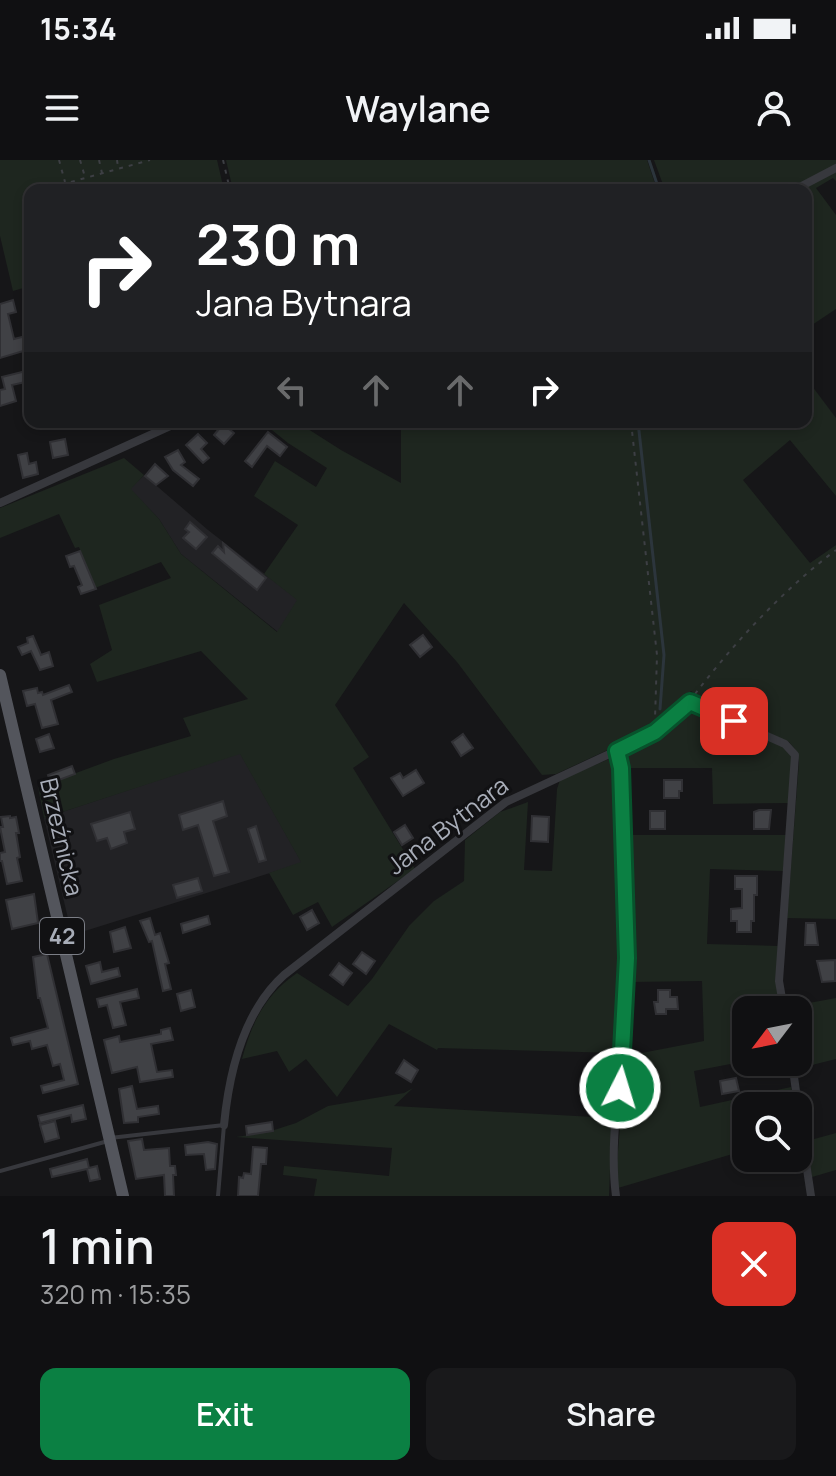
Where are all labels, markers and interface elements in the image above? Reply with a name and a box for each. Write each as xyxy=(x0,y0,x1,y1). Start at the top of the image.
text: 15:34 xyxy=(40,8,117,49)
text: Waylane xyxy=(345,84,491,133)
icon: menu xyxy=(40,86,84,130)
icon: person xyxy=(752,86,796,130)
text: 230 m xyxy=(196,205,360,282)
icon: right xyxy=(64,216,168,320)
text: Jana Bytnara xyxy=(196,278,412,327)
icon: left xyxy=(270,368,314,412)
icon: ahead xyxy=(354,368,398,412)
icon: ahead xyxy=(438,368,482,412)
icon: right xyxy=(522,368,566,412)
pin xyxy=(700,687,768,755)
icon: arrive xyxy=(712,699,756,743)
street label: Jana Bytnara xyxy=(380,768,514,881)
street label: Brzeźnicka xyxy=(33,774,92,899)
road number: 42 xyxy=(40,918,84,954)
north arrow xyxy=(732,996,812,1076)
map controls xyxy=(732,996,812,1172)
position arrow xyxy=(578,1046,662,1130)
button: search xyxy=(732,1092,812,1172)
text: 1 min xyxy=(40,1213,154,1278)
button: close xyxy=(712,1222,796,1306)
text: 320 m · 15:35 xyxy=(40,1276,191,1312)
button: Exit xyxy=(40,1368,410,1460)
button: Share xyxy=(426,1368,796,1460)

